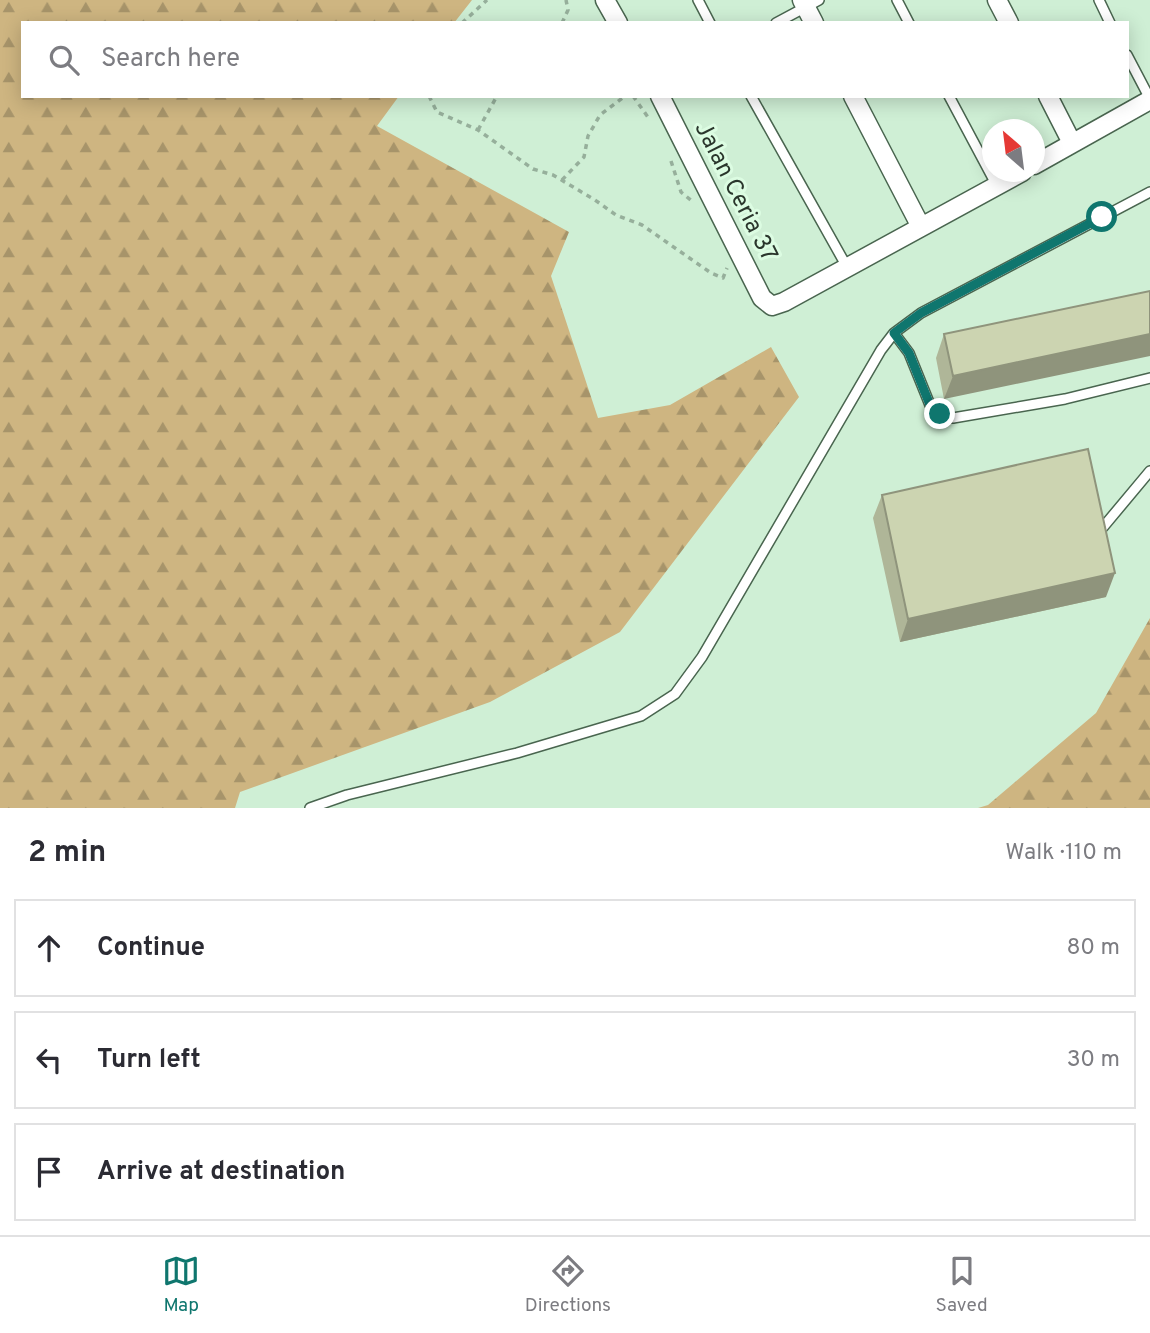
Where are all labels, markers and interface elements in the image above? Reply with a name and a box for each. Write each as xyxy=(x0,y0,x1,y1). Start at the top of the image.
search box xyxy=(21,21,1129,98)
icon: search xyxy=(45,41,83,79)
text: Search here xyxy=(101,43,240,76)
street label: Jalan Ceria 37 xyxy=(687,117,783,267)
north arrow xyxy=(982,119,1045,182)
route start xyxy=(1086,201,1117,232)
route end xyxy=(924,398,955,429)
text: 2 min xyxy=(28,835,106,872)
text: Walk · 110 m xyxy=(1005,839,1122,868)
icon: ahead xyxy=(30,929,68,967)
text: Continue xyxy=(97,932,205,965)
text: 80 m xyxy=(1067,934,1120,963)
icon: left xyxy=(30,1041,68,1079)
text: Turn left xyxy=(97,1044,201,1077)
text: 30 m xyxy=(1067,1046,1120,1075)
icon: arrive xyxy=(30,1153,68,1191)
text: Arrive at destination xyxy=(97,1156,345,1189)
tab: Map xyxy=(162,1252,200,1318)
tab: Directions xyxy=(525,1252,611,1318)
tab: Saved xyxy=(936,1252,988,1318)

